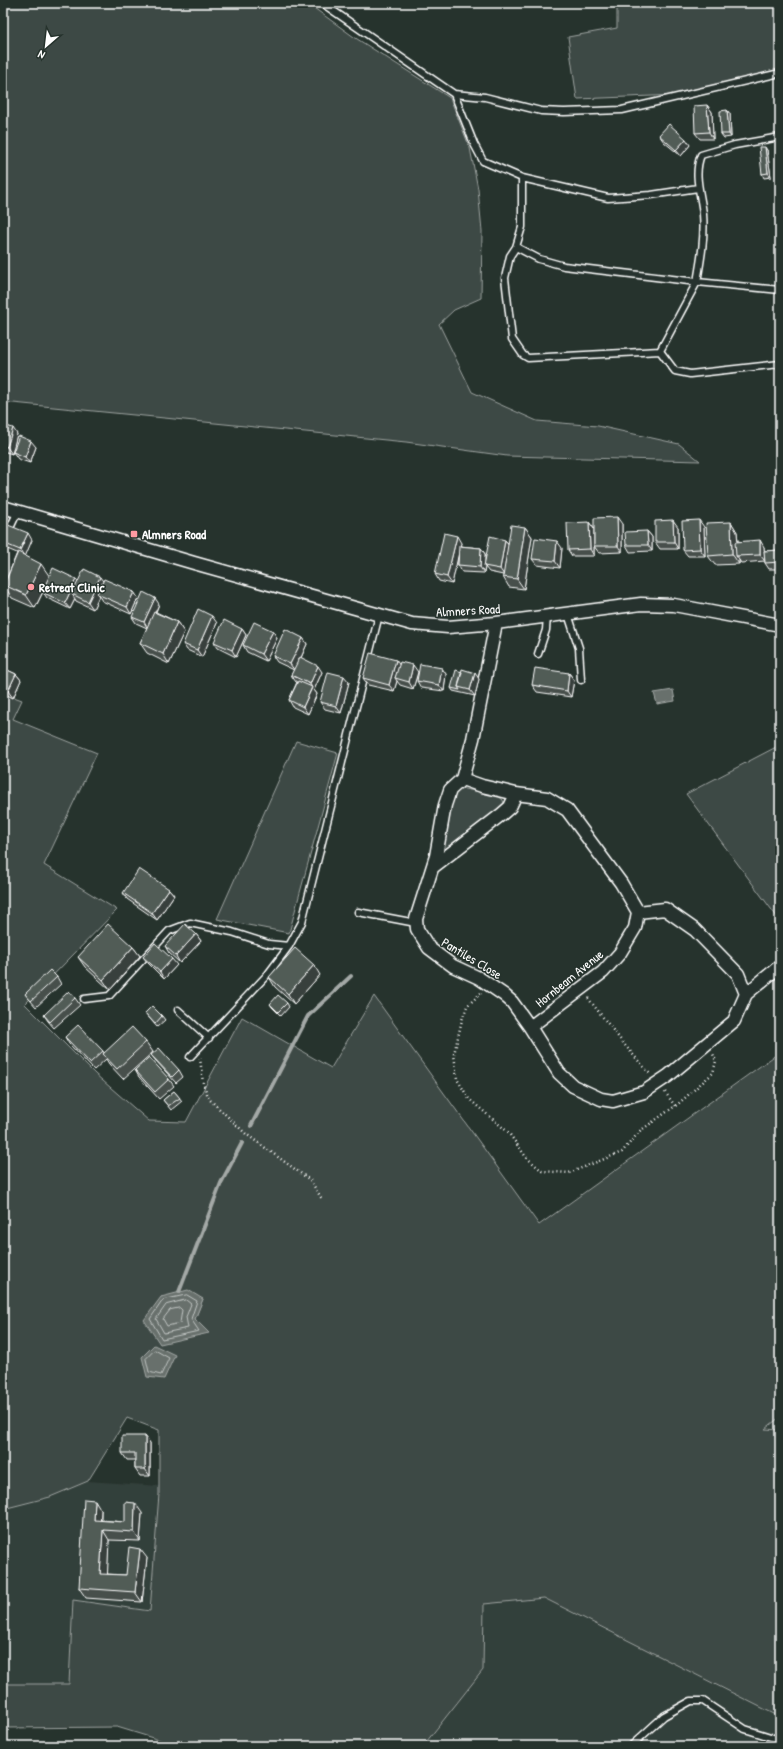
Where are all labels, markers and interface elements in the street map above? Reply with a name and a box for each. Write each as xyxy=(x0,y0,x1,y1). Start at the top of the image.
north arrow xyxy=(26,26,66,66)
text: N xyxy=(35,47,47,62)
place label: Almners Road xyxy=(142,525,207,543)
marker: Almners Road xyxy=(129,529,139,539)
place label: Retreat Clinic xyxy=(39,578,106,596)
marker: Retreat Clinic xyxy=(26,582,36,592)
street label: Almners Road xyxy=(436,599,500,621)
street label: Pantiles Close xyxy=(439,933,505,983)
street label: Hornbeam Avenue xyxy=(531,945,607,1011)

